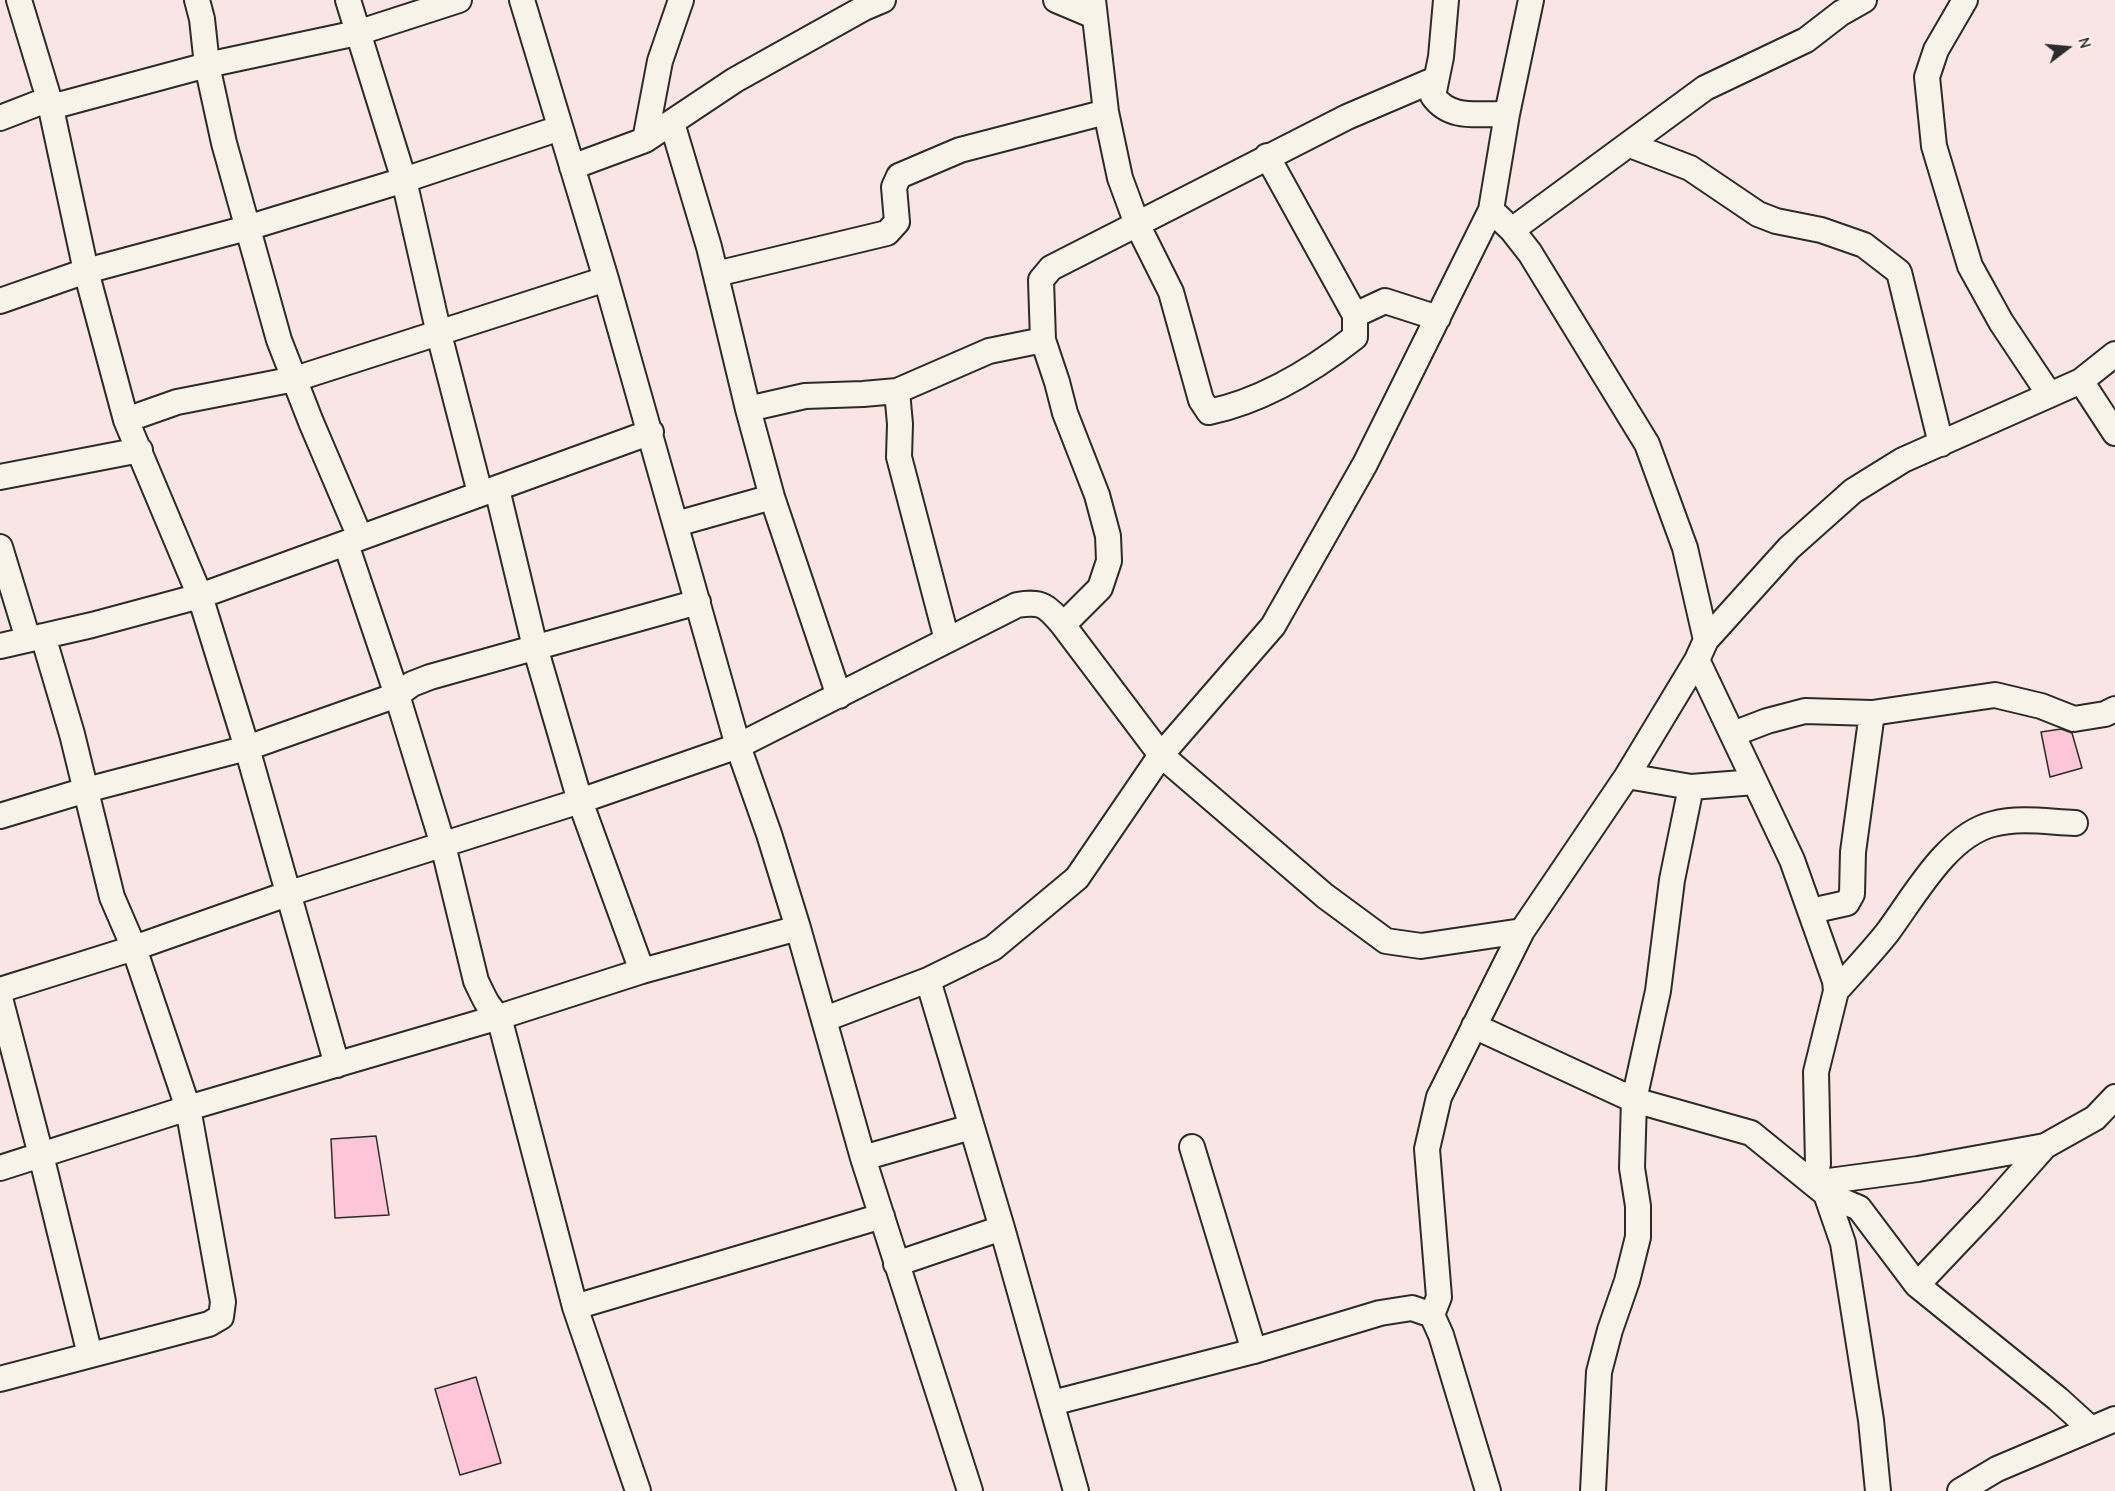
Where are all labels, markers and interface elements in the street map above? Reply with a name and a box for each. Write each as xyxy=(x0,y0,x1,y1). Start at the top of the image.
north arrow xyxy=(2037,18,2097,78)
text: N xyxy=(2074,36,2094,51)

